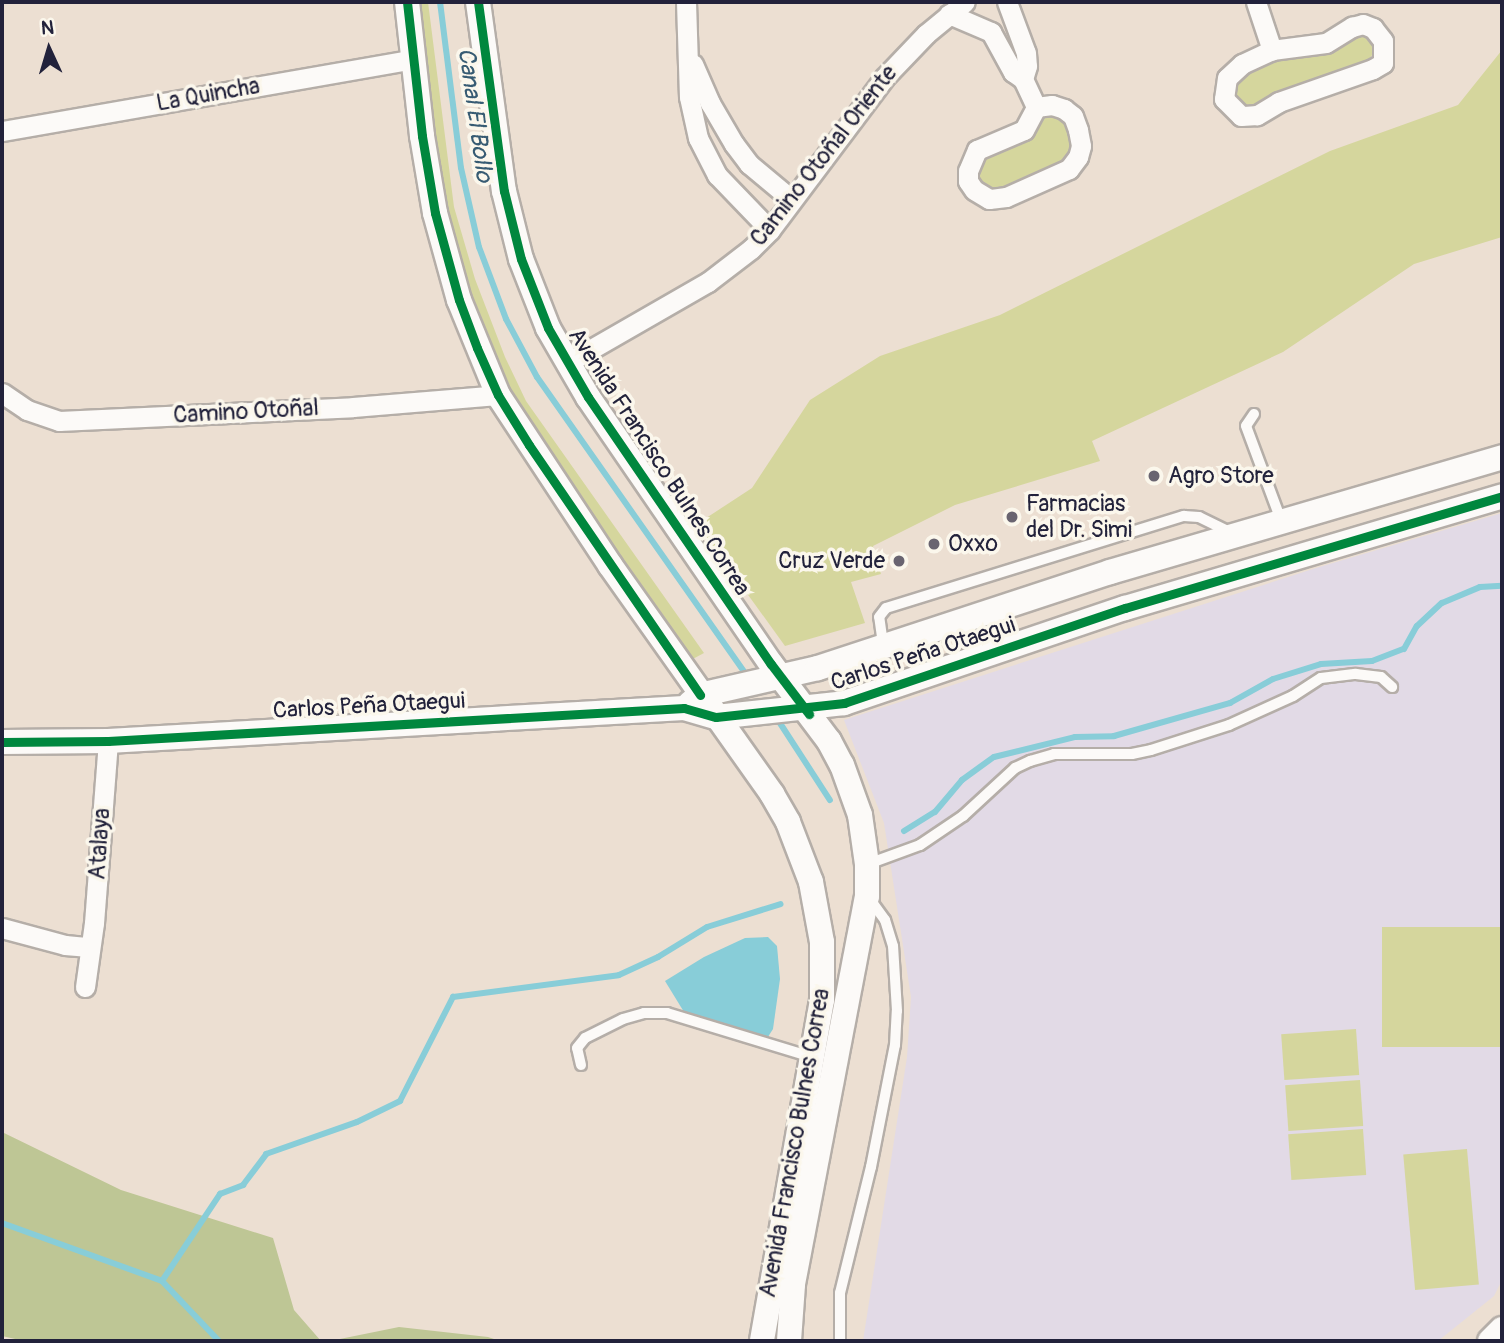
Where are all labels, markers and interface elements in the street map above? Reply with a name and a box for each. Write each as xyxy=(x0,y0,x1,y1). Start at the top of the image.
north arrow xyxy=(14,14,84,84)
text: N xyxy=(40,16,55,40)
water label: Canal El Bollo xyxy=(451,46,499,184)
street label: Camino Otoñal Oriente xyxy=(745,60,903,252)
street label: La Quincha xyxy=(154,72,262,118)
street label: Avenida Francisco Bulnes Correa xyxy=(562,323,756,601)
street label: Camino Otoñal xyxy=(173,394,319,430)
place label: Agro Store xyxy=(1168,462,1274,490)
marker: Agro Store xyxy=(1146,468,1162,484)
place label: Farmacias del Dr. Simi xyxy=(1026,490,1132,544)
marker: Farmacias del Dr. Simi xyxy=(1004,509,1020,525)
place label: Oxxo xyxy=(948,530,998,558)
marker: Oxxo xyxy=(926,536,942,552)
place label: Cruz Verde xyxy=(778,547,885,575)
marker: Cruz Verde xyxy=(891,553,907,569)
street label: Carlos Peña Otaegui xyxy=(827,611,1019,697)
street label: Carlos Peña Otaegui xyxy=(272,687,466,725)
street label: Atalaya xyxy=(84,807,116,881)
street label: Avenida Francisco Bulnes Correa xyxy=(754,986,836,1300)

